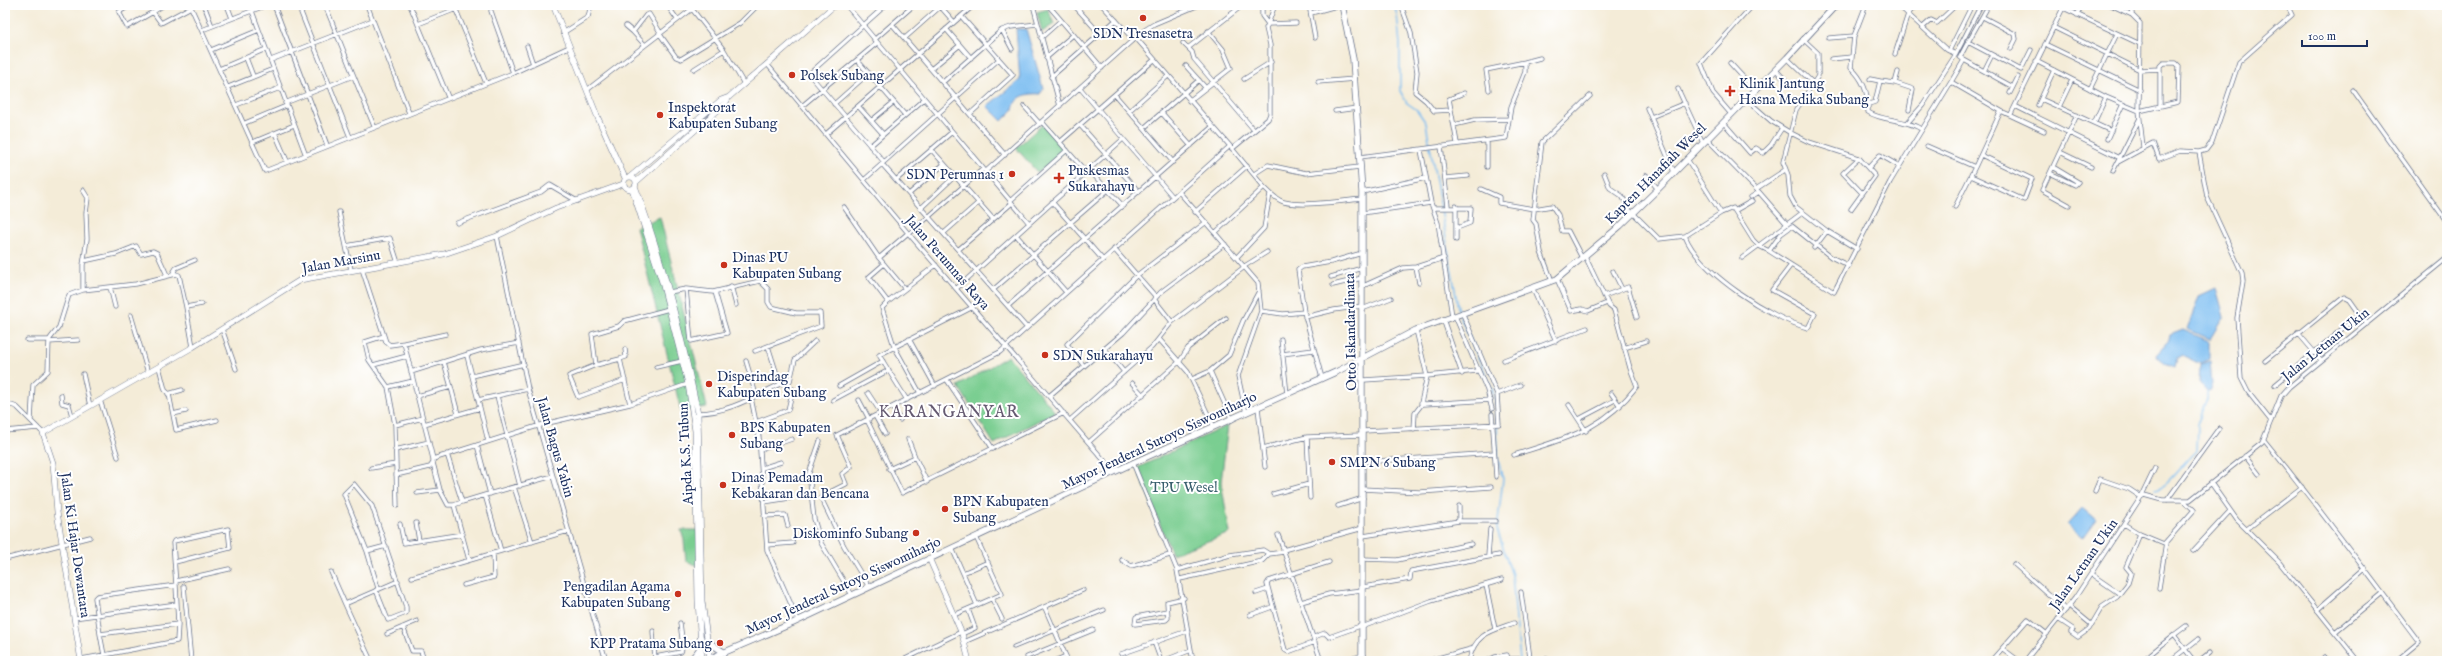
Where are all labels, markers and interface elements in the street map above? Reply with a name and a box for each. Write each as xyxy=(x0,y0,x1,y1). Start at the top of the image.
marker: SDN Tresnasetra xyxy=(1138,13,1148,23)
scale bar xyxy=(2302,22,2367,48)
place label: SDN Tresnasetra xyxy=(1093,25,1194,43)
text: 100 m xyxy=(2308,29,2336,44)
place label: Polsek Subang xyxy=(800,67,884,85)
marker: Polsek Subang xyxy=(787,70,797,80)
place label: Klinik Jantung Hasna Medika Subang xyxy=(1739,75,1869,109)
marker: Klinik Jantung Hasna Medika Subang xyxy=(1724,85,1736,97)
place label: Inspektorat Kabupaten Subang xyxy=(668,99,778,133)
marker: Inspektorat Kabupaten Subang xyxy=(655,110,665,120)
street label: Kapten Hanafiah Wesel xyxy=(1601,119,1710,228)
place label: Puskesmas Sukarahayu xyxy=(1068,162,1135,196)
place label: SDN Perumnas 1 xyxy=(906,166,1004,184)
marker: SDN Perumnas 1 xyxy=(1007,169,1017,179)
marker: Puskesmas Sukarahayu xyxy=(1053,172,1065,184)
street label: Jalan Perumnas Raya xyxy=(900,210,994,315)
street label: Jalan Marsinu xyxy=(299,246,382,278)
place label: Dinas PU Kabupaten Subang xyxy=(732,249,842,283)
marker: Dinas PU Kabupaten Subang xyxy=(719,260,729,270)
street label: Otto Iskandardinata xyxy=(1341,272,1361,391)
street label: Jalan Letnan Ukin xyxy=(2277,304,2374,387)
place label: SDN Sukarahayu xyxy=(1053,347,1153,365)
marker: SDN Sukarahayu xyxy=(1040,350,1050,360)
place label: Disperindag Kabupaten Subang xyxy=(717,368,827,402)
marker: Disperindag Kabupaten Subang xyxy=(704,379,714,389)
street label: Mayor Jenderal Sutoyo Siswomiharjo xyxy=(1059,388,1260,494)
street label: Jalan Bagus Yabin xyxy=(532,393,578,500)
street label: Aipda K.S. Tubun xyxy=(674,402,698,506)
district label: KARANGANYAR xyxy=(879,403,1019,423)
place label: BPS Kabupaten Subang xyxy=(740,419,831,453)
marker: BPS Kabupaten Subang xyxy=(727,430,737,440)
place label: SMPN 6 Subang xyxy=(1340,454,1436,472)
marker: SMPN 6 Subang xyxy=(1327,457,1337,467)
street label: Jalan Ki Hajar Dewantara xyxy=(56,469,94,620)
place label: Dinas Pemadam Kebakaran dan Bencana xyxy=(731,469,870,503)
park label: TPU Wesel xyxy=(1150,479,1218,497)
marker: Dinas Pemadam Kebakaran dan Bencana xyxy=(718,480,728,490)
place label: BPN Kabupaten Subang xyxy=(953,493,1049,527)
marker: BPN Kabupaten Subang xyxy=(940,504,950,514)
street label: Jalan Letnan Ukin xyxy=(2044,515,2122,615)
place label: Diskominfo Subang xyxy=(793,525,908,543)
marker: Diskominfo Subang xyxy=(911,528,921,538)
street label: Mayor Jenderal Sutoyo Siswomiharjo xyxy=(743,533,944,639)
place label: Pengadilan Agama Kabupaten Subang xyxy=(561,578,671,612)
marker: Pengadilan Agama Kabupaten Subang xyxy=(673,589,683,599)
place label: KPP Pratama Subang xyxy=(590,635,712,653)
marker: KPP Pratama Subang xyxy=(715,638,725,648)

